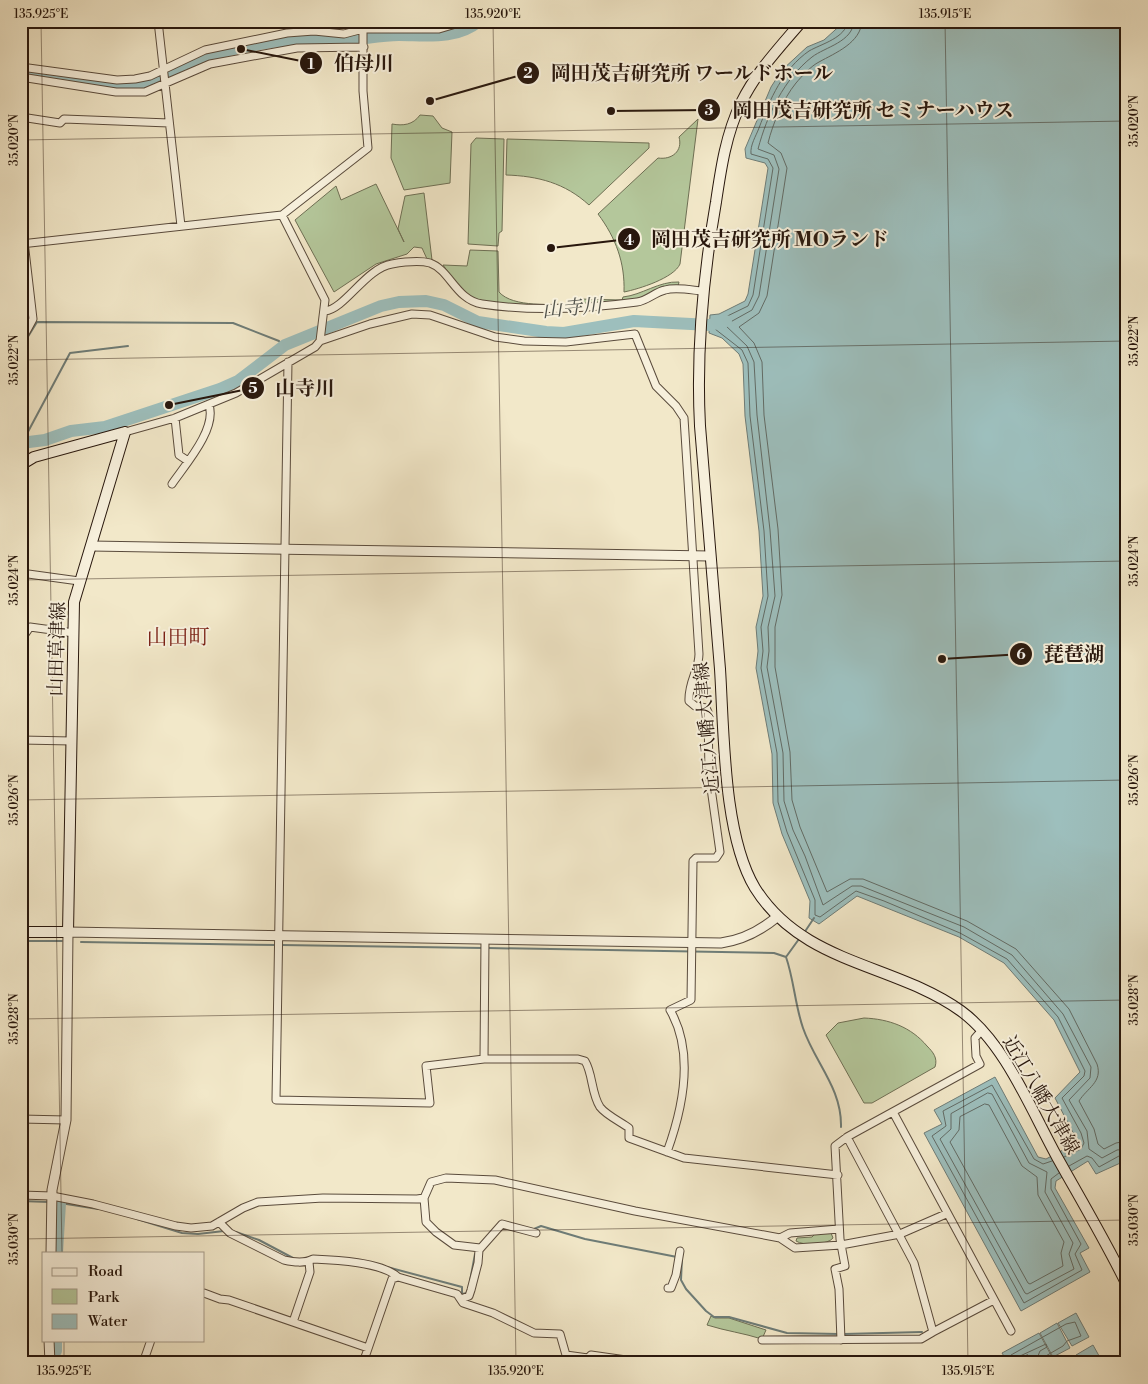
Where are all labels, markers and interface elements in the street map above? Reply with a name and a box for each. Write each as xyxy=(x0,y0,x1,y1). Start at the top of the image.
text: 135.925°E xyxy=(14,7,68,22)
text: 135.920°E xyxy=(465,7,521,22)
text: 135.915°E xyxy=(919,7,971,22)
callout: 伯母川 xyxy=(299,46,404,81)
text: 伯母川 xyxy=(334,52,394,77)
text: 1 xyxy=(307,55,315,74)
callout: 岡田茂吉研究所 ワールドホール xyxy=(515,55,843,90)
text: 岡田茂吉研究所 ワールドホール xyxy=(551,62,833,87)
text: 2 xyxy=(523,64,533,83)
callout: 岡田茂吉研究所 セミナーハウス xyxy=(696,92,1025,127)
text: 35.020°N xyxy=(1127,95,1142,147)
text: 岡田茂吉研究所 セミナーハウス xyxy=(732,99,1014,124)
text: 3 xyxy=(704,101,714,120)
text: 35.020°N xyxy=(7,114,22,166)
callout: 岡田茂吉研究所 MOランド xyxy=(616,222,899,257)
text: 岡田茂吉研究所 MOランド xyxy=(651,228,889,253)
text: 4 xyxy=(624,231,634,250)
water label: 山寺川 xyxy=(541,294,605,324)
text: 35.022°N xyxy=(1127,316,1142,366)
text: 35.022°N xyxy=(7,335,22,385)
callout: 山寺川 xyxy=(240,370,345,405)
text: 山寺川 xyxy=(275,377,335,402)
text: 5 xyxy=(248,379,258,398)
text: 35.024°N xyxy=(1127,535,1142,587)
text: 35.024°N xyxy=(7,554,22,606)
street label: 山田草津線 xyxy=(43,601,71,697)
district label: 山田町 xyxy=(147,625,210,651)
callout: 琵琶湖 xyxy=(1009,637,1114,672)
text: 琵琶湖 xyxy=(1044,643,1104,668)
text: 6 xyxy=(1016,645,1026,664)
street label: 近江八幡大津線 xyxy=(689,661,725,795)
text: 35.026°N xyxy=(1127,754,1142,806)
text: 35.026°N xyxy=(7,774,22,826)
text: 35.028°N xyxy=(1127,974,1142,1026)
text: 35.028°N xyxy=(7,993,22,1045)
street label: 近江八幡大津線 xyxy=(997,1031,1085,1159)
text: 35.030°N xyxy=(1127,1194,1142,1246)
text: 35.030°N xyxy=(7,1213,22,1265)
legend xyxy=(42,1252,205,1342)
text: Road xyxy=(88,1262,123,1281)
text: Park xyxy=(88,1288,120,1307)
text: Water xyxy=(87,1312,128,1331)
text: 135.925°E xyxy=(37,1364,91,1379)
text: 135.920°E xyxy=(488,1364,544,1379)
text: 135.915°E xyxy=(942,1364,994,1379)

